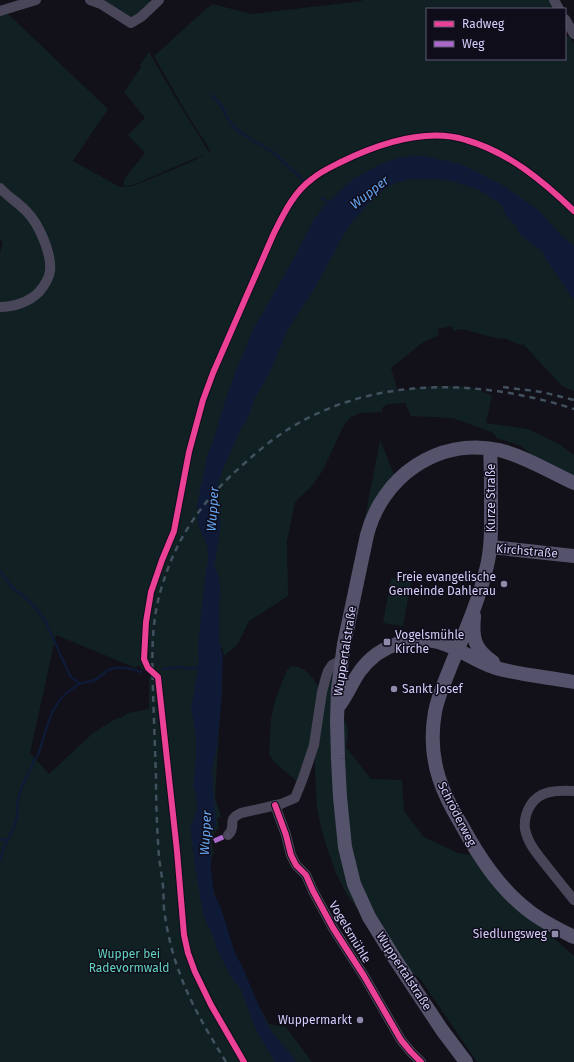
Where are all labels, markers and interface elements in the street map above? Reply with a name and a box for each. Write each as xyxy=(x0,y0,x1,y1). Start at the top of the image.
legend xyxy=(426,8,566,60)
text: Radweg xyxy=(462,17,505,31)
text: Weg xyxy=(462,37,485,51)
water label: Wupper xyxy=(347,172,392,212)
street label: Kurze Straße xyxy=(484,464,498,532)
water label: Wupper xyxy=(203,485,222,532)
street label: Kirchstraße xyxy=(496,541,558,561)
place label: Freie evangelische Gemeinde Dahlerau xyxy=(389,570,496,598)
marker: Freie evangelische Gemeinde Dahlerau xyxy=(499,579,509,589)
street label: Wuppertalstraße xyxy=(331,605,359,697)
place label: Vogelsmühle Kirche xyxy=(395,628,464,656)
marker: Vogelsmühle Kirche xyxy=(382,637,392,647)
place label: Sankt Josef xyxy=(402,682,464,696)
marker: Sankt Josef xyxy=(389,684,399,694)
street label: Schröderweg xyxy=(435,779,480,849)
water label: Wupper xyxy=(197,809,214,856)
street label: Vogelsmühle xyxy=(326,899,374,965)
place label: Siedlungsweg xyxy=(473,927,548,941)
street label: Wuppertalstraße xyxy=(373,929,435,1013)
marker: Siedlungsweg xyxy=(550,929,560,939)
park label: Wupper bei Radevormwald xyxy=(89,947,169,975)
place label: Wuppermarkt xyxy=(278,1013,353,1027)
marker: Wuppermarkt xyxy=(355,1015,365,1025)

